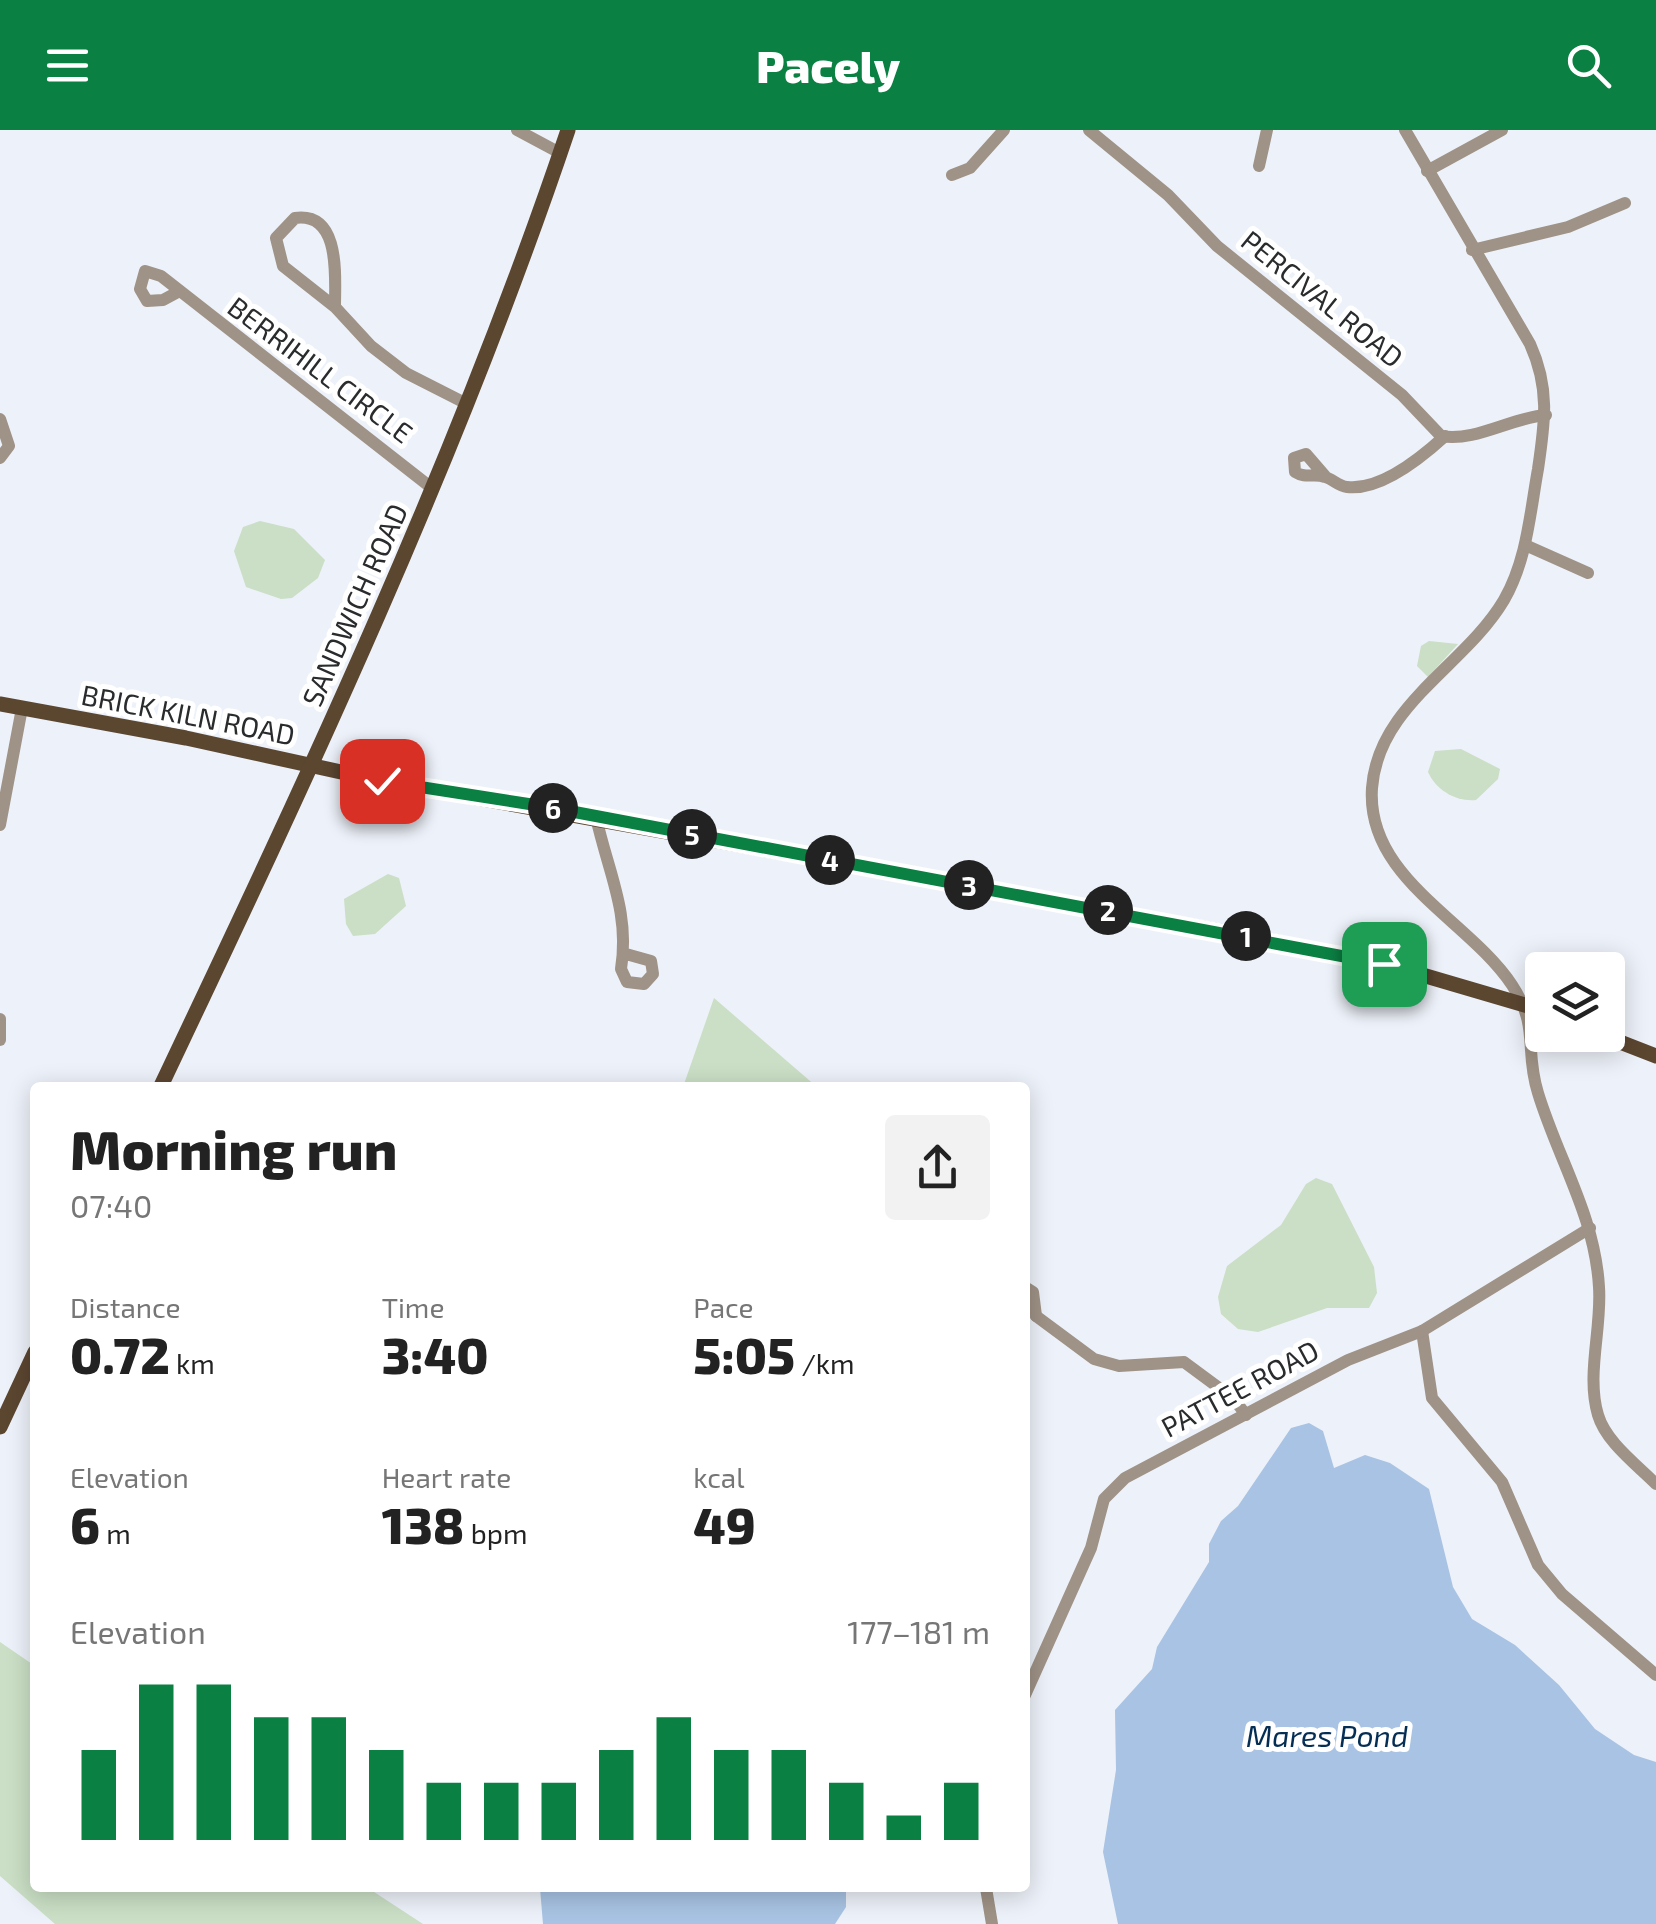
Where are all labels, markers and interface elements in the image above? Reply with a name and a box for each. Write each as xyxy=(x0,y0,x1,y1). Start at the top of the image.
icon: menu xyxy=(40,38,95,93)
text: Pacely xyxy=(756,38,900,92)
icon: search xyxy=(1561,38,1616,93)
street label: PERCIVAL ROAD xyxy=(1235,223,1410,374)
street label: BERRIHILL CIRCLE xyxy=(222,289,419,450)
street label: SANDWICH ROAD xyxy=(294,498,414,711)
street label: BRICK KILN ROAD xyxy=(79,677,298,751)
pin xyxy=(340,739,425,824)
icon: check xyxy=(355,754,410,809)
pin: 6 xyxy=(528,783,578,833)
text: 6 xyxy=(545,791,561,825)
pin: 5 xyxy=(667,809,717,859)
text: 5 xyxy=(684,817,700,851)
pin: 4 xyxy=(805,835,855,885)
text: 4 xyxy=(821,843,839,877)
pin: 3 xyxy=(944,860,994,910)
text: 3 xyxy=(961,868,977,902)
pin: 2 xyxy=(1083,885,1133,935)
text: 2 xyxy=(1100,893,1116,927)
pin: 1 xyxy=(1221,911,1271,961)
text: 1 xyxy=(1240,919,1252,953)
pin xyxy=(1342,922,1427,1007)
icon: arrive xyxy=(1357,937,1412,992)
map controls xyxy=(1525,952,1625,1052)
button: layers xyxy=(1525,952,1625,1052)
text: Morning run xyxy=(70,1115,398,1181)
button: share xyxy=(885,1115,990,1220)
text: 07:40 xyxy=(70,1186,152,1224)
text: Distance xyxy=(70,1290,181,1324)
text: Time xyxy=(382,1290,444,1324)
text: Pace xyxy=(693,1290,754,1324)
text: 0.72 xyxy=(70,1324,170,1384)
text: 3:40 xyxy=(382,1324,488,1384)
text: 5:05 xyxy=(693,1324,795,1384)
street label: PATTEE ROAD xyxy=(1155,1332,1324,1444)
text: km xyxy=(170,1346,215,1380)
text: /km xyxy=(795,1346,855,1380)
text: Elevation xyxy=(70,1460,189,1494)
text: Heart rate xyxy=(382,1460,511,1494)
text: kcal xyxy=(693,1460,745,1494)
text: 6 xyxy=(70,1494,100,1554)
text: 138 xyxy=(382,1494,464,1554)
text: 49 xyxy=(693,1494,756,1554)
text: m xyxy=(100,1516,131,1550)
text: bpm xyxy=(464,1516,527,1550)
text: Elevation xyxy=(70,1612,206,1650)
text: 177–181 m xyxy=(847,1612,990,1650)
water label: Mares Pond xyxy=(1246,1717,1408,1753)

